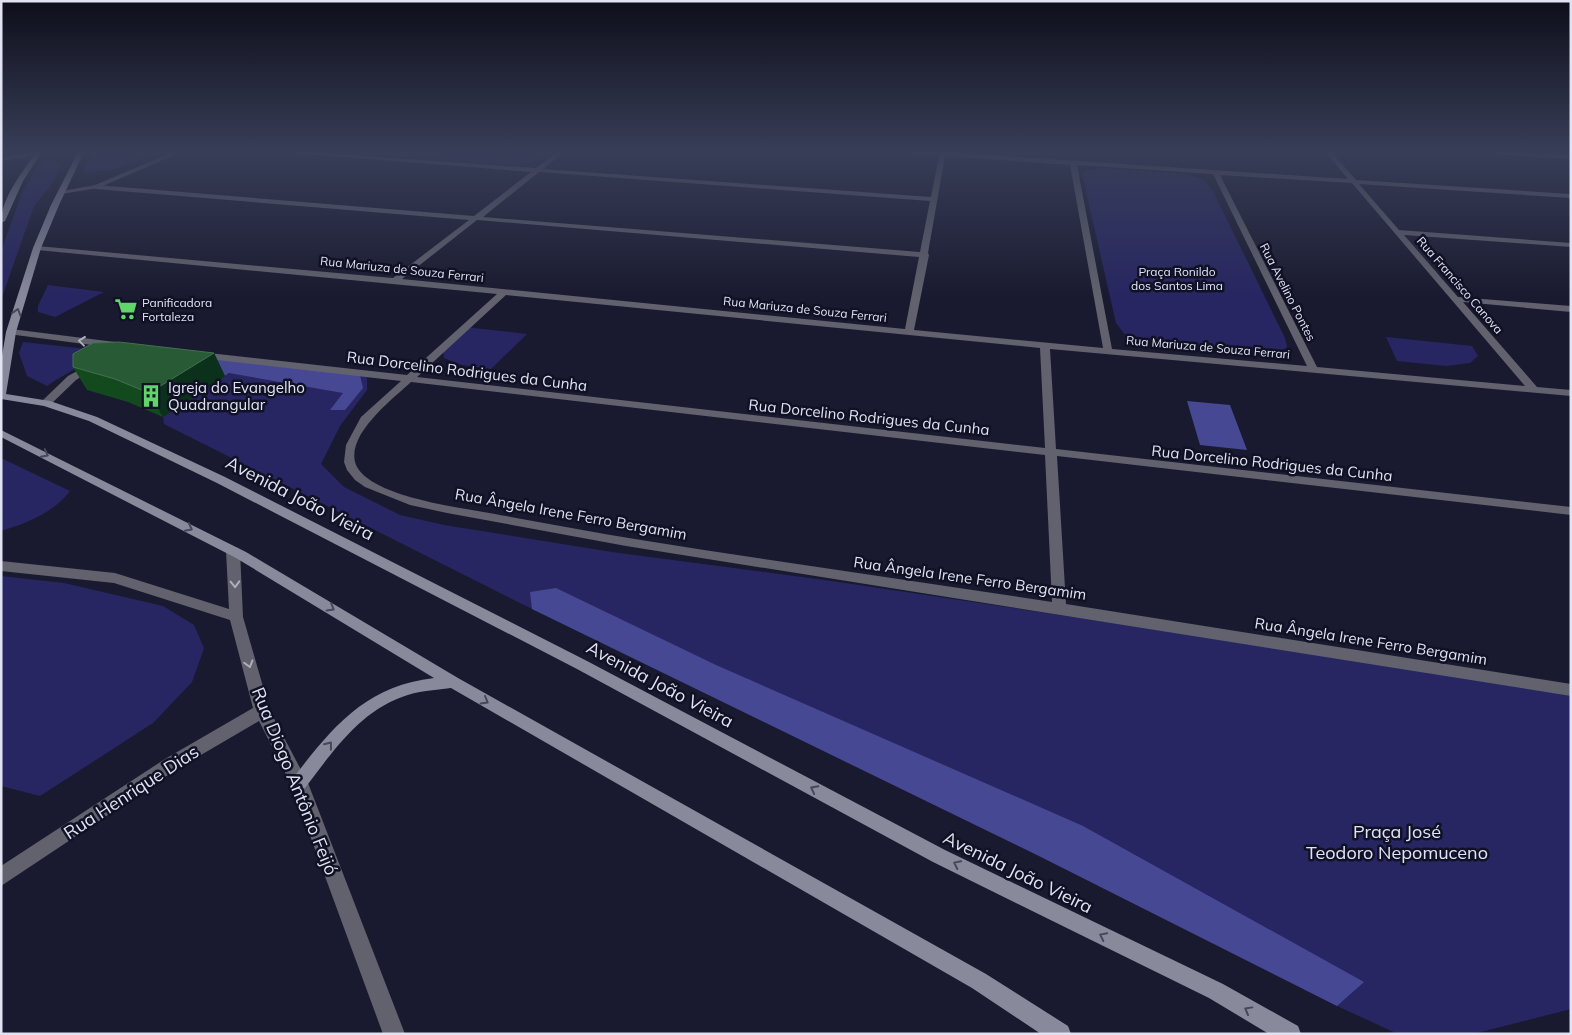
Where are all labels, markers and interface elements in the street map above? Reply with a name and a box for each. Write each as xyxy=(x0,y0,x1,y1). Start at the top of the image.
street label: Rua Francisco Canova xyxy=(1414,233,1506,337)
street label: Rua Avelino Pontes xyxy=(1257,241,1319,343)
street label: Rua Mariuza de Souza Ferrari xyxy=(319,253,485,285)
park label: Praça Ronildo dos Santos Lima xyxy=(1131,264,1223,293)
street label: Rua Mariuza de Souza Ferrari xyxy=(722,293,888,325)
place label: Panificadora Fortaleza xyxy=(142,295,212,324)
supermarket icon: Panificadora Fortaleza xyxy=(113,296,139,322)
one-way arrow xyxy=(12,308,22,316)
street label: Rua Mariuza de Souza Ferrari xyxy=(1125,332,1291,362)
one-way arrow xyxy=(78,336,86,347)
street label: Rua Dorcelino Rodrigues da Cunha xyxy=(346,347,588,395)
place label: Igreja do Evangelho Quadrangular xyxy=(168,378,305,414)
building icon: Igreja do Evangelho Quadrangular xyxy=(138,383,164,409)
street label: Rua Dorcelino Rodrigues da Cunha xyxy=(748,395,990,439)
street label: Rua Dorcelino Rodrigues da Cunha xyxy=(1151,441,1393,485)
one-way arrow xyxy=(40,448,49,458)
street label: Avenida João Vieira xyxy=(222,451,378,545)
street label: Rua Ângela Irene Ferro Bergamim xyxy=(454,484,688,544)
one-way arrow xyxy=(184,522,193,532)
street label: Rua Ângela Irene Ferro Bergamim xyxy=(852,552,1088,604)
one-way arrow xyxy=(229,580,240,588)
one-way arrow xyxy=(325,602,334,612)
street label: Rua Ângela Irene Ferro Bergamim xyxy=(1253,613,1489,669)
street label: Avenida João Vieira xyxy=(583,636,737,732)
one-way arrow xyxy=(243,659,254,668)
street label: Rua Diogo Antônio Feijó xyxy=(247,684,343,878)
one-way arrow xyxy=(480,694,489,704)
street label: Rua Henrique Dias xyxy=(59,740,203,844)
one-way arrow xyxy=(323,742,331,751)
one-way arrow xyxy=(810,785,819,795)
park label: Praça José Teodoro Nepomuceno xyxy=(1306,820,1488,864)
street label: Avenida João Vieira xyxy=(940,826,1096,918)
one-way arrow xyxy=(953,860,962,871)
one-way arrow xyxy=(1099,932,1108,942)
one-way arrow xyxy=(1244,1006,1253,1016)

